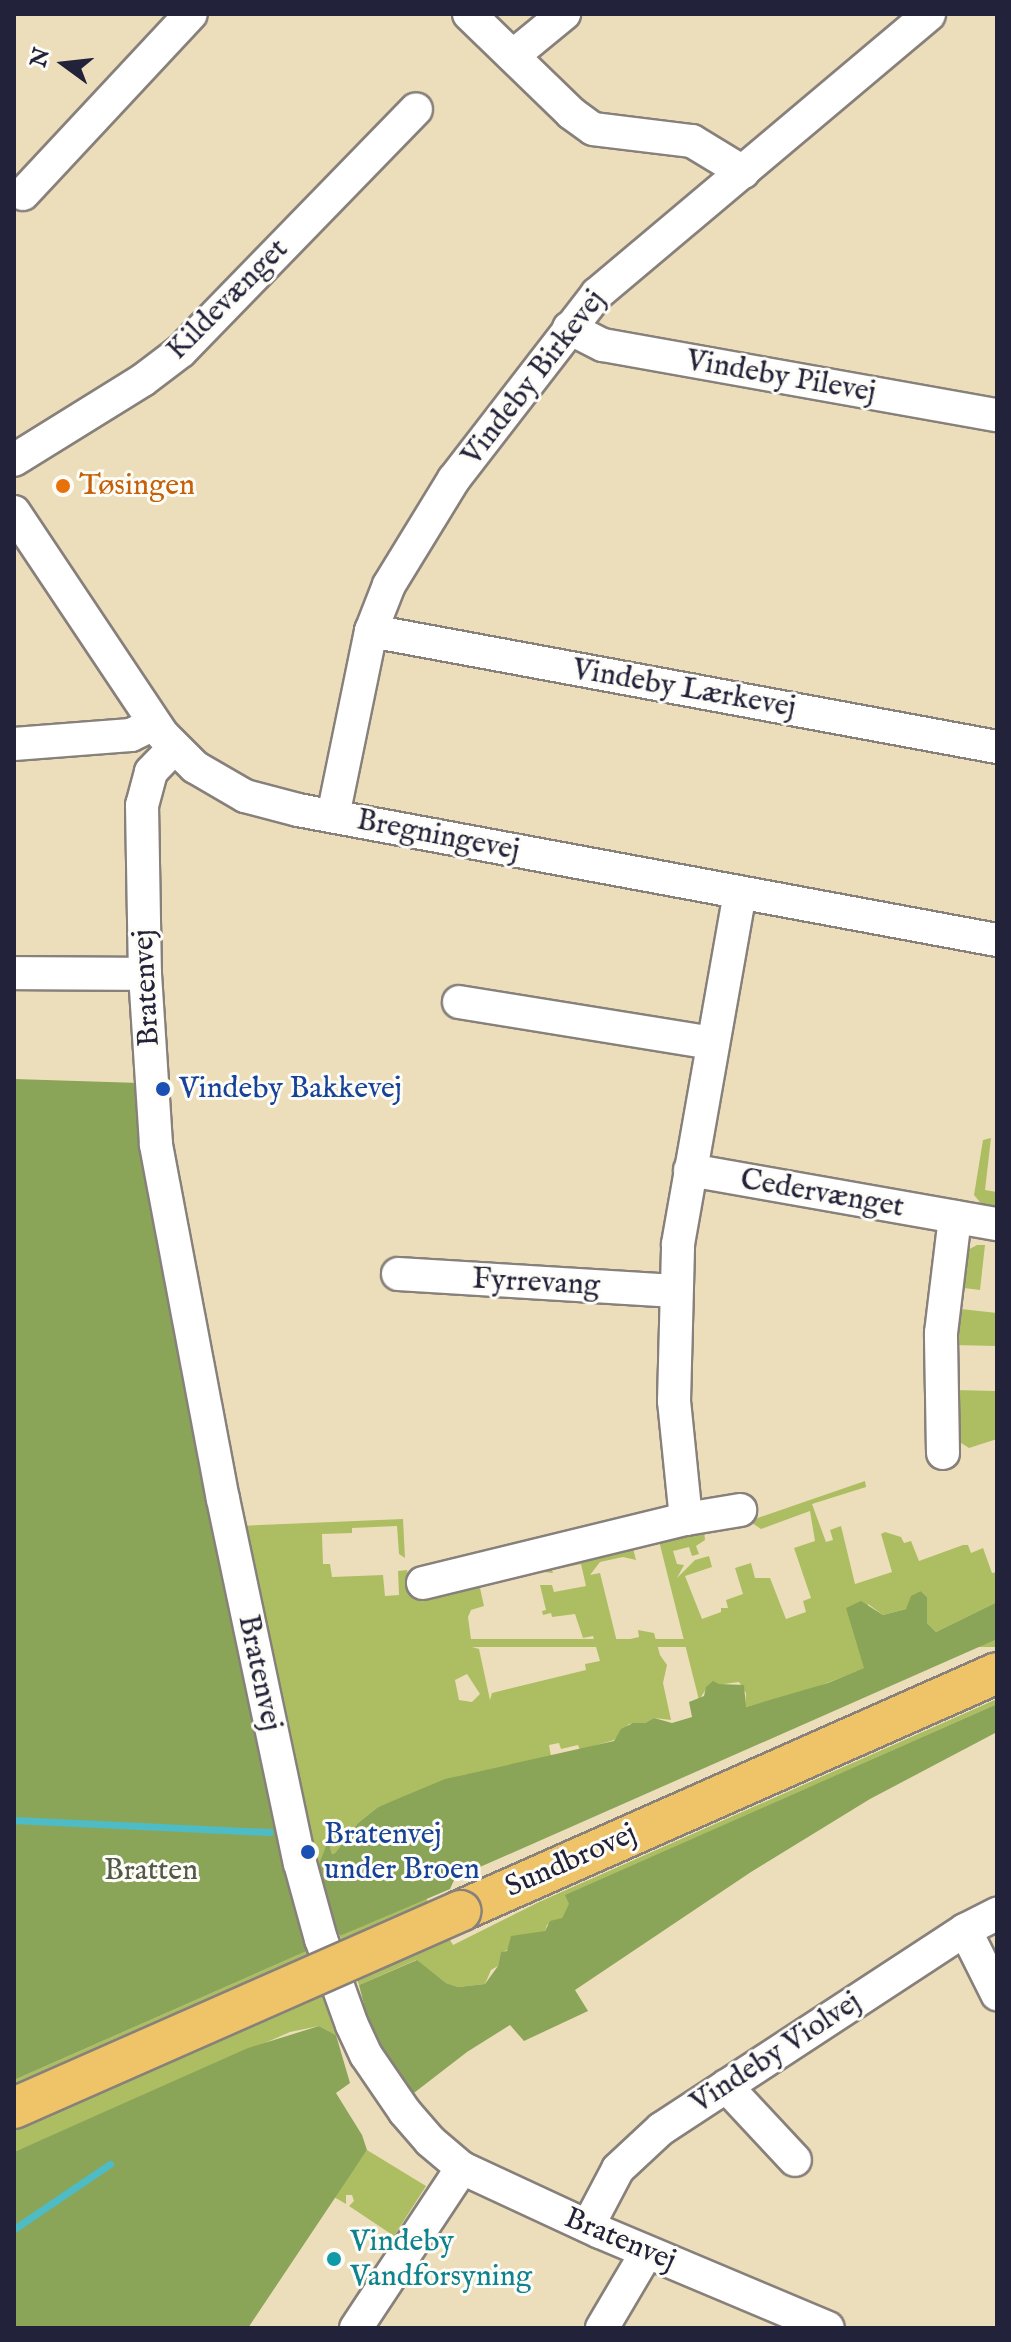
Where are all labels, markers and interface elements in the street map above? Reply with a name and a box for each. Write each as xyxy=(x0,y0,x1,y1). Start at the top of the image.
north arrow xyxy=(24,24,104,104)
text: N xyxy=(25,45,57,71)
street label: Kildevænget xyxy=(160,232,296,368)
street label: Vindeby Birkevej xyxy=(454,283,614,473)
street label: Vindeby Pilevej xyxy=(683,343,879,411)
place label: Tøsingen xyxy=(79,468,195,504)
marker: Tøsingen xyxy=(54,477,72,495)
street label: Vindeby Lærkevej xyxy=(570,652,798,726)
street label: Bregningevej xyxy=(354,803,522,869)
street label: Bratenvej xyxy=(126,928,168,1048)
place label: Vindeby Bakkevej xyxy=(179,1071,402,1107)
marker: Vindeby Bakkevej xyxy=(154,1080,172,1098)
street label: Cedervænget xyxy=(737,1162,907,1226)
street label: Fyrrevang xyxy=(471,1262,601,1304)
street label: Bratenvej xyxy=(229,1612,289,1734)
street label: Sundbrovej xyxy=(500,1816,642,1906)
place label: Bratenvej under Broen xyxy=(324,1817,480,1888)
marker: Bratenvej under Broen xyxy=(299,1843,317,1861)
park label: Bratten xyxy=(104,1853,198,1889)
street label: Vindeby Violvej xyxy=(684,1985,868,2121)
street label: Bratenvej xyxy=(559,2200,681,2280)
place label: Vindeby Vandforsyning xyxy=(350,2224,532,2294)
marker: Vindeby Vandforsyning xyxy=(325,2250,343,2268)

